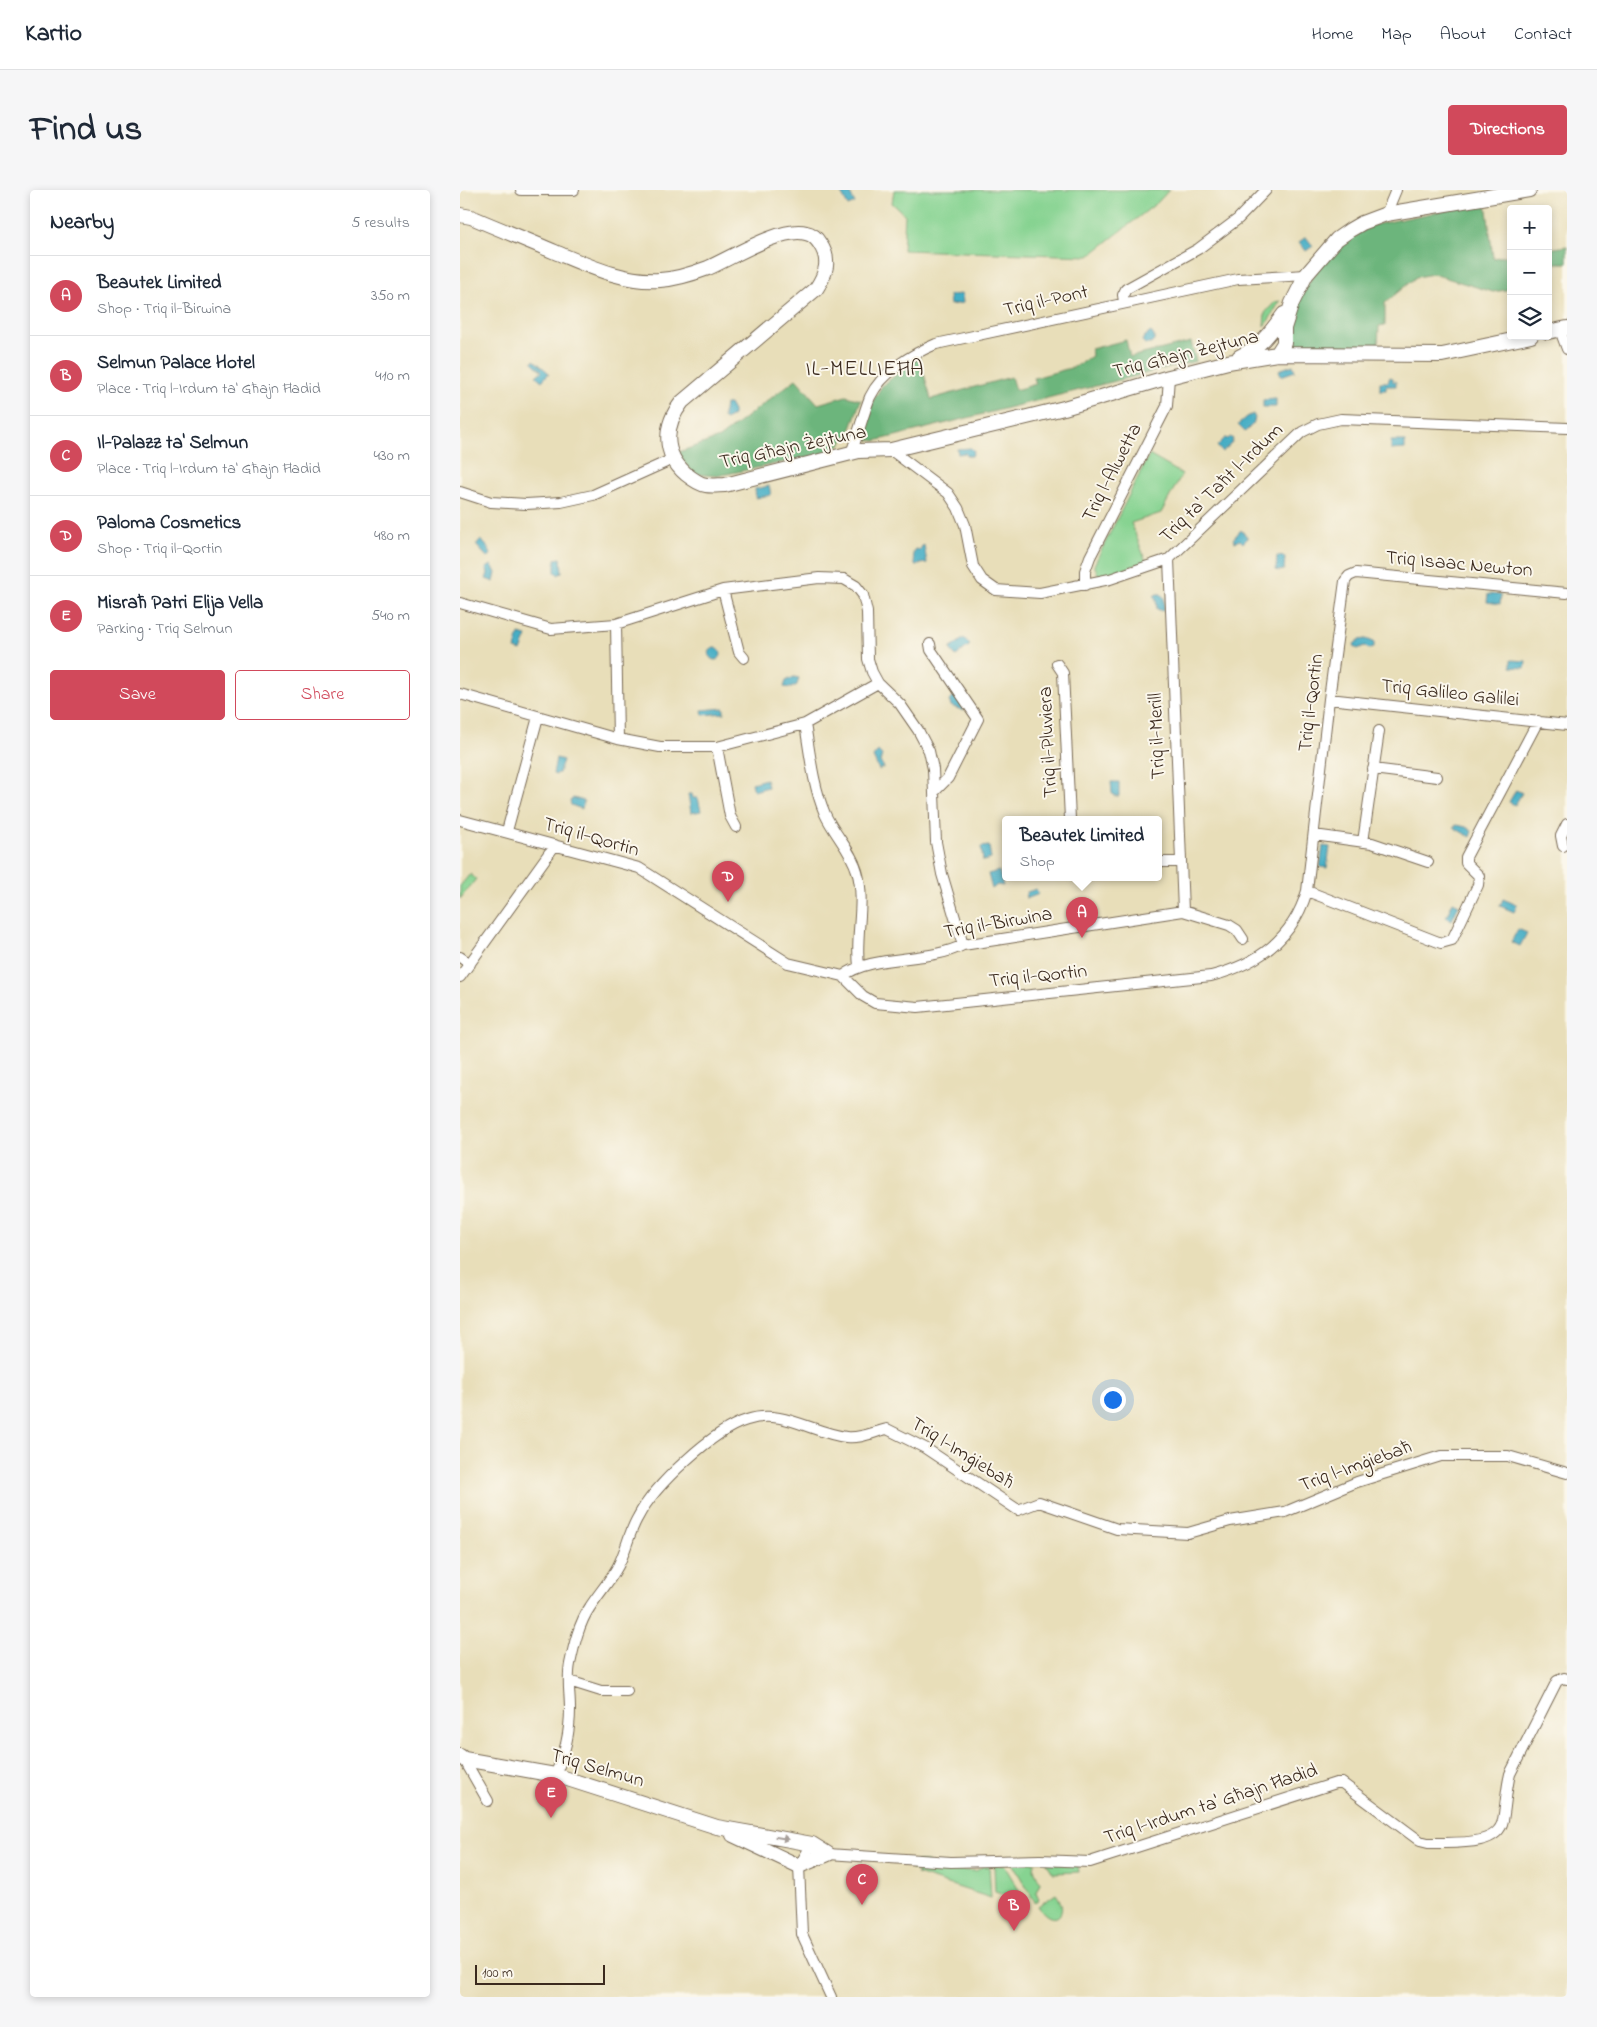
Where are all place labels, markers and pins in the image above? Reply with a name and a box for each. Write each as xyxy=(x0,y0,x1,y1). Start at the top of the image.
pin: D xyxy=(712,861,744,902)
pin: A xyxy=(1066,897,1098,938)
pin: E xyxy=(535,1777,567,1818)
pin: C xyxy=(846,1864,878,1905)
pin: B xyxy=(998,1890,1030,1931)

